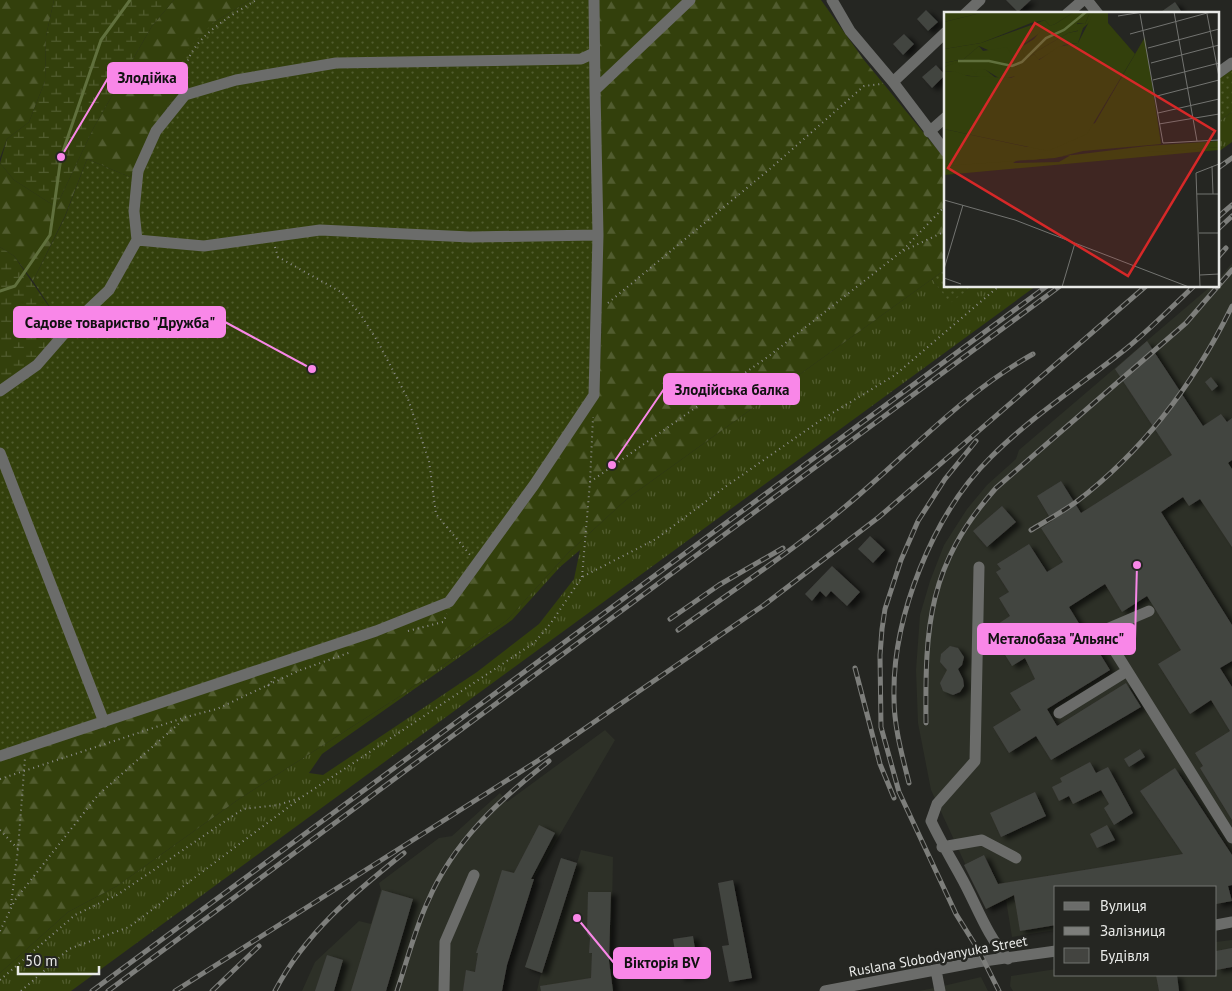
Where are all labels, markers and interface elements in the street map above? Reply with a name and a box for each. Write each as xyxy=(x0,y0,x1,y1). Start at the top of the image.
inset map xyxy=(944,12,1220,288)
callout: Злодійка xyxy=(108,63,187,93)
text: Злодійка xyxy=(117,68,177,87)
callout: Садове товариство "Дружба" xyxy=(14,307,225,337)
text: Садове товариство "Дружба" xyxy=(25,313,215,332)
callout: Злодійська балка xyxy=(664,374,799,404)
text: Злодійська балка xyxy=(675,380,789,399)
callout: Металобаза "Альянс" xyxy=(978,624,1135,654)
text: Металобаза "Альянс" xyxy=(988,629,1124,648)
legend xyxy=(1054,886,1217,976)
text: Вулиця xyxy=(1100,896,1147,915)
text: Залізниця xyxy=(1100,921,1165,940)
street label: Ruslana Slobodyanyuka Street xyxy=(847,931,1029,981)
scale bar xyxy=(18,944,99,976)
text: Будівля xyxy=(1100,946,1149,965)
callout: Вікторія BV xyxy=(614,948,710,978)
text: 50 m xyxy=(25,951,58,970)
text: Вікторія BV xyxy=(624,953,701,972)

